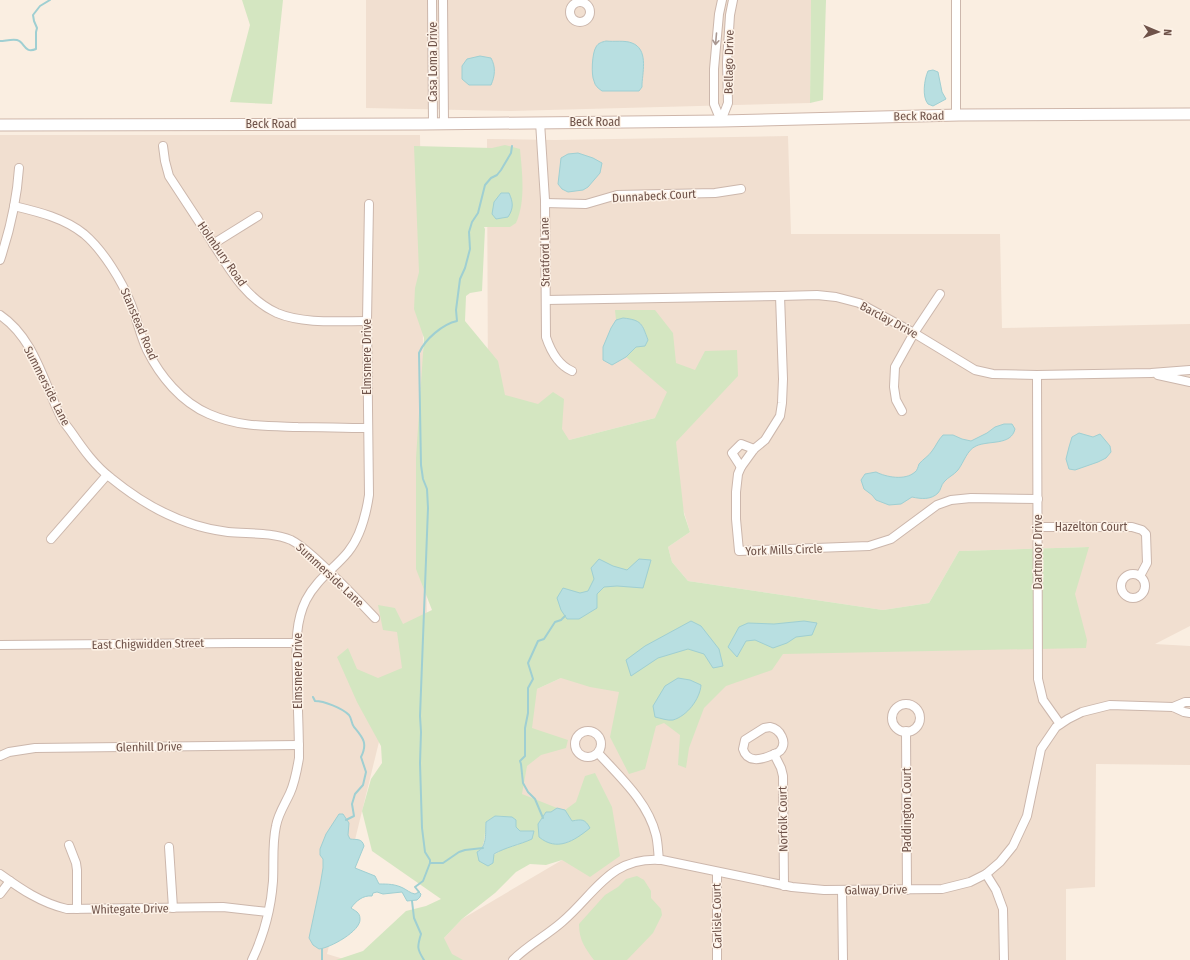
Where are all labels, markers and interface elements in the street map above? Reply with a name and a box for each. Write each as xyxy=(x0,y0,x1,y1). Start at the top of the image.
north arrow xyxy=(1138,12,1178,52)
street label: Casa Loma Drive xyxy=(426,22,440,102)
text: N xyxy=(1161,29,1174,36)
street label: Bellago Drive xyxy=(721,30,737,94)
one-way arrow xyxy=(713,32,720,45)
street label: Beck Road xyxy=(893,109,945,123)
street label: Beck Road xyxy=(570,115,620,129)
street label: Beck Road xyxy=(246,117,296,131)
street label: Dunnabeck Court xyxy=(612,187,696,205)
street label: Stratford Lane xyxy=(537,217,553,287)
street label: Holmbury Road xyxy=(195,219,249,289)
street label: Stanstead Road xyxy=(118,286,160,362)
street label: Barclay Drive xyxy=(858,299,921,341)
street label: Elmsmere Drive xyxy=(360,319,374,395)
street label: Summerside Lane xyxy=(21,344,73,428)
street label: Dartmoor Drive xyxy=(1031,514,1045,590)
street label: Hazelton Court xyxy=(1055,520,1127,534)
street label: Summerside Lane xyxy=(293,540,367,610)
street label: York Mills Circle xyxy=(745,542,823,558)
street label: Elmsmere Drive xyxy=(291,633,305,709)
street label: East Chigwidden Street xyxy=(92,636,204,652)
street label: Glenhill Drive xyxy=(116,739,182,755)
street label: Paddington Court xyxy=(900,767,914,853)
street label: Norfolk Court xyxy=(775,786,791,852)
street label: Galway Drive xyxy=(844,882,908,898)
street label: Carlisle Court xyxy=(709,883,725,949)
street label: Whitegate Drive xyxy=(91,901,169,917)

